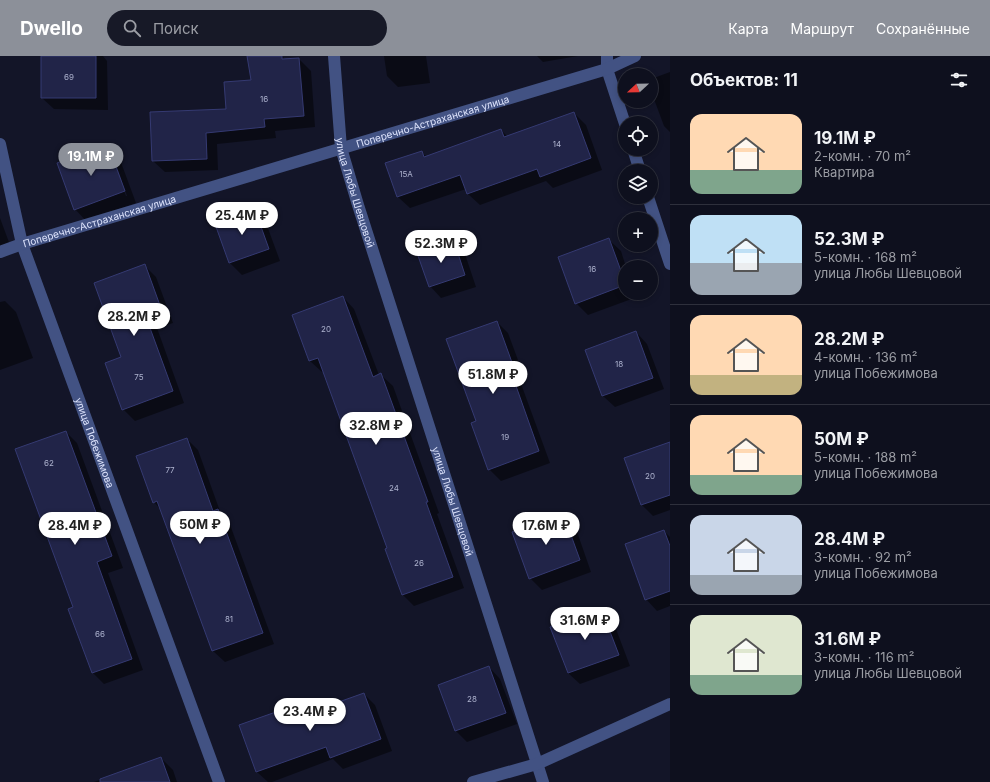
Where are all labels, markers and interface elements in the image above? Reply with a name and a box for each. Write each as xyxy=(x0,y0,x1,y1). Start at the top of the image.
search box xyxy=(107,10,387,46)
text: Dwello xyxy=(20,17,83,40)
icon: search xyxy=(121,17,143,39)
text: Поиск xyxy=(153,19,199,38)
text: Карта xyxy=(728,20,769,37)
text: Маршрут xyxy=(791,20,854,37)
text: Сохранённые xyxy=(876,20,970,37)
north arrow xyxy=(618,68,658,108)
map controls xyxy=(618,68,658,300)
icon: filters xyxy=(948,69,970,91)
text: Объектов: 11 xyxy=(690,70,798,90)
house number: 69 xyxy=(64,72,74,82)
street label: Поперечно-Астраханская улица xyxy=(355,93,511,150)
house number: 16 xyxy=(260,94,268,104)
button: locate xyxy=(618,116,658,156)
text: 19.1M ₽ xyxy=(814,128,876,148)
icon: home xyxy=(722,130,770,178)
street label: улица Любы Шевцовой xyxy=(334,137,377,249)
house number: 14 xyxy=(553,139,561,149)
pin: 19.1M ₽ xyxy=(54,143,128,177)
text: 19.1M ₽ xyxy=(67,148,115,164)
text: 2-комн. · 70 m² xyxy=(814,148,911,164)
button: layers xyxy=(618,164,658,204)
text: Квартира xyxy=(814,164,875,180)
house number: 15А xyxy=(399,169,413,179)
street label: Поперечно-Астраханская улица xyxy=(21,192,177,249)
pin: 25.4M ₽ xyxy=(205,202,279,236)
text: 25.4M ₽ xyxy=(215,207,269,223)
button: + xyxy=(618,212,658,252)
text: 52.3M ₽ xyxy=(814,229,884,249)
pin: 52.3M ₽ xyxy=(404,230,478,264)
icon: home xyxy=(722,231,770,279)
text: 52.3M ₽ xyxy=(414,235,468,251)
text: 5-комн. · 168 m² xyxy=(814,249,917,265)
button: − xyxy=(618,260,658,300)
house number: 16 xyxy=(588,264,596,274)
text: улица Любы Шевцовой xyxy=(814,265,962,281)
pin: 28.2M ₽ xyxy=(97,303,171,337)
text: 28.2M ₽ xyxy=(107,308,161,324)
house number: 20 xyxy=(321,324,331,334)
text: 28.2M ₽ xyxy=(814,329,884,349)
icon: home xyxy=(722,331,770,379)
text: 4-комн. · 136 m² xyxy=(814,349,918,365)
house number: 18 xyxy=(615,359,623,369)
pin: 51.8M ₽ xyxy=(456,361,530,395)
text: улица Побежимова xyxy=(814,365,938,381)
text: 51.8M ₽ xyxy=(467,366,519,382)
house number: 75 xyxy=(134,372,144,382)
street label: улица Побежимова xyxy=(73,396,117,490)
pin: 32.8M ₽ xyxy=(339,412,413,446)
text: 32.8M ₽ xyxy=(349,417,403,433)
text: 50M ₽ xyxy=(814,429,869,449)
icon: home xyxy=(722,431,770,479)
house number: 19 xyxy=(501,432,509,442)
street label: улица Любы Шевцовой xyxy=(430,445,476,558)
text: 5-комн. · 188 m² xyxy=(814,449,917,465)
house number: 62 xyxy=(44,458,54,468)
house number: 77 xyxy=(165,465,175,475)
text: улица Побежимова xyxy=(814,465,938,481)
house number: 20 xyxy=(645,471,655,481)
house number: 24 xyxy=(389,483,399,493)
pin: 50M ₽ xyxy=(172,511,228,545)
pin: 28.4M ₽ xyxy=(38,512,112,546)
pin: 17.6M ₽ xyxy=(509,512,583,546)
text: 50M ₽ xyxy=(179,516,221,532)
text: 28.4M ₽ xyxy=(48,517,102,533)
text: 17.6M ₽ xyxy=(522,517,570,533)
text: 28.4M ₽ xyxy=(814,529,885,549)
icon: home xyxy=(722,531,770,579)
text: 3-комн. · 92 m² xyxy=(814,549,912,565)
house number: 26 xyxy=(414,558,424,568)
text: улица Побежимова xyxy=(814,565,938,581)
pin: 31.6M ₽ xyxy=(548,607,622,641)
text: 31.6M ₽ xyxy=(559,612,611,628)
house number: 81 xyxy=(225,614,233,624)
house number: 66 xyxy=(95,629,105,639)
text: 31.6M ₽ xyxy=(814,629,881,649)
icon: home xyxy=(722,631,770,679)
text: 3-комн. · 116 m² xyxy=(814,649,914,665)
text: улица Любы Шевцовой xyxy=(814,665,962,681)
house number: 28 xyxy=(467,694,477,704)
pin: 23.4M ₽ xyxy=(273,698,347,732)
text: 23.4M ₽ xyxy=(283,703,337,719)

